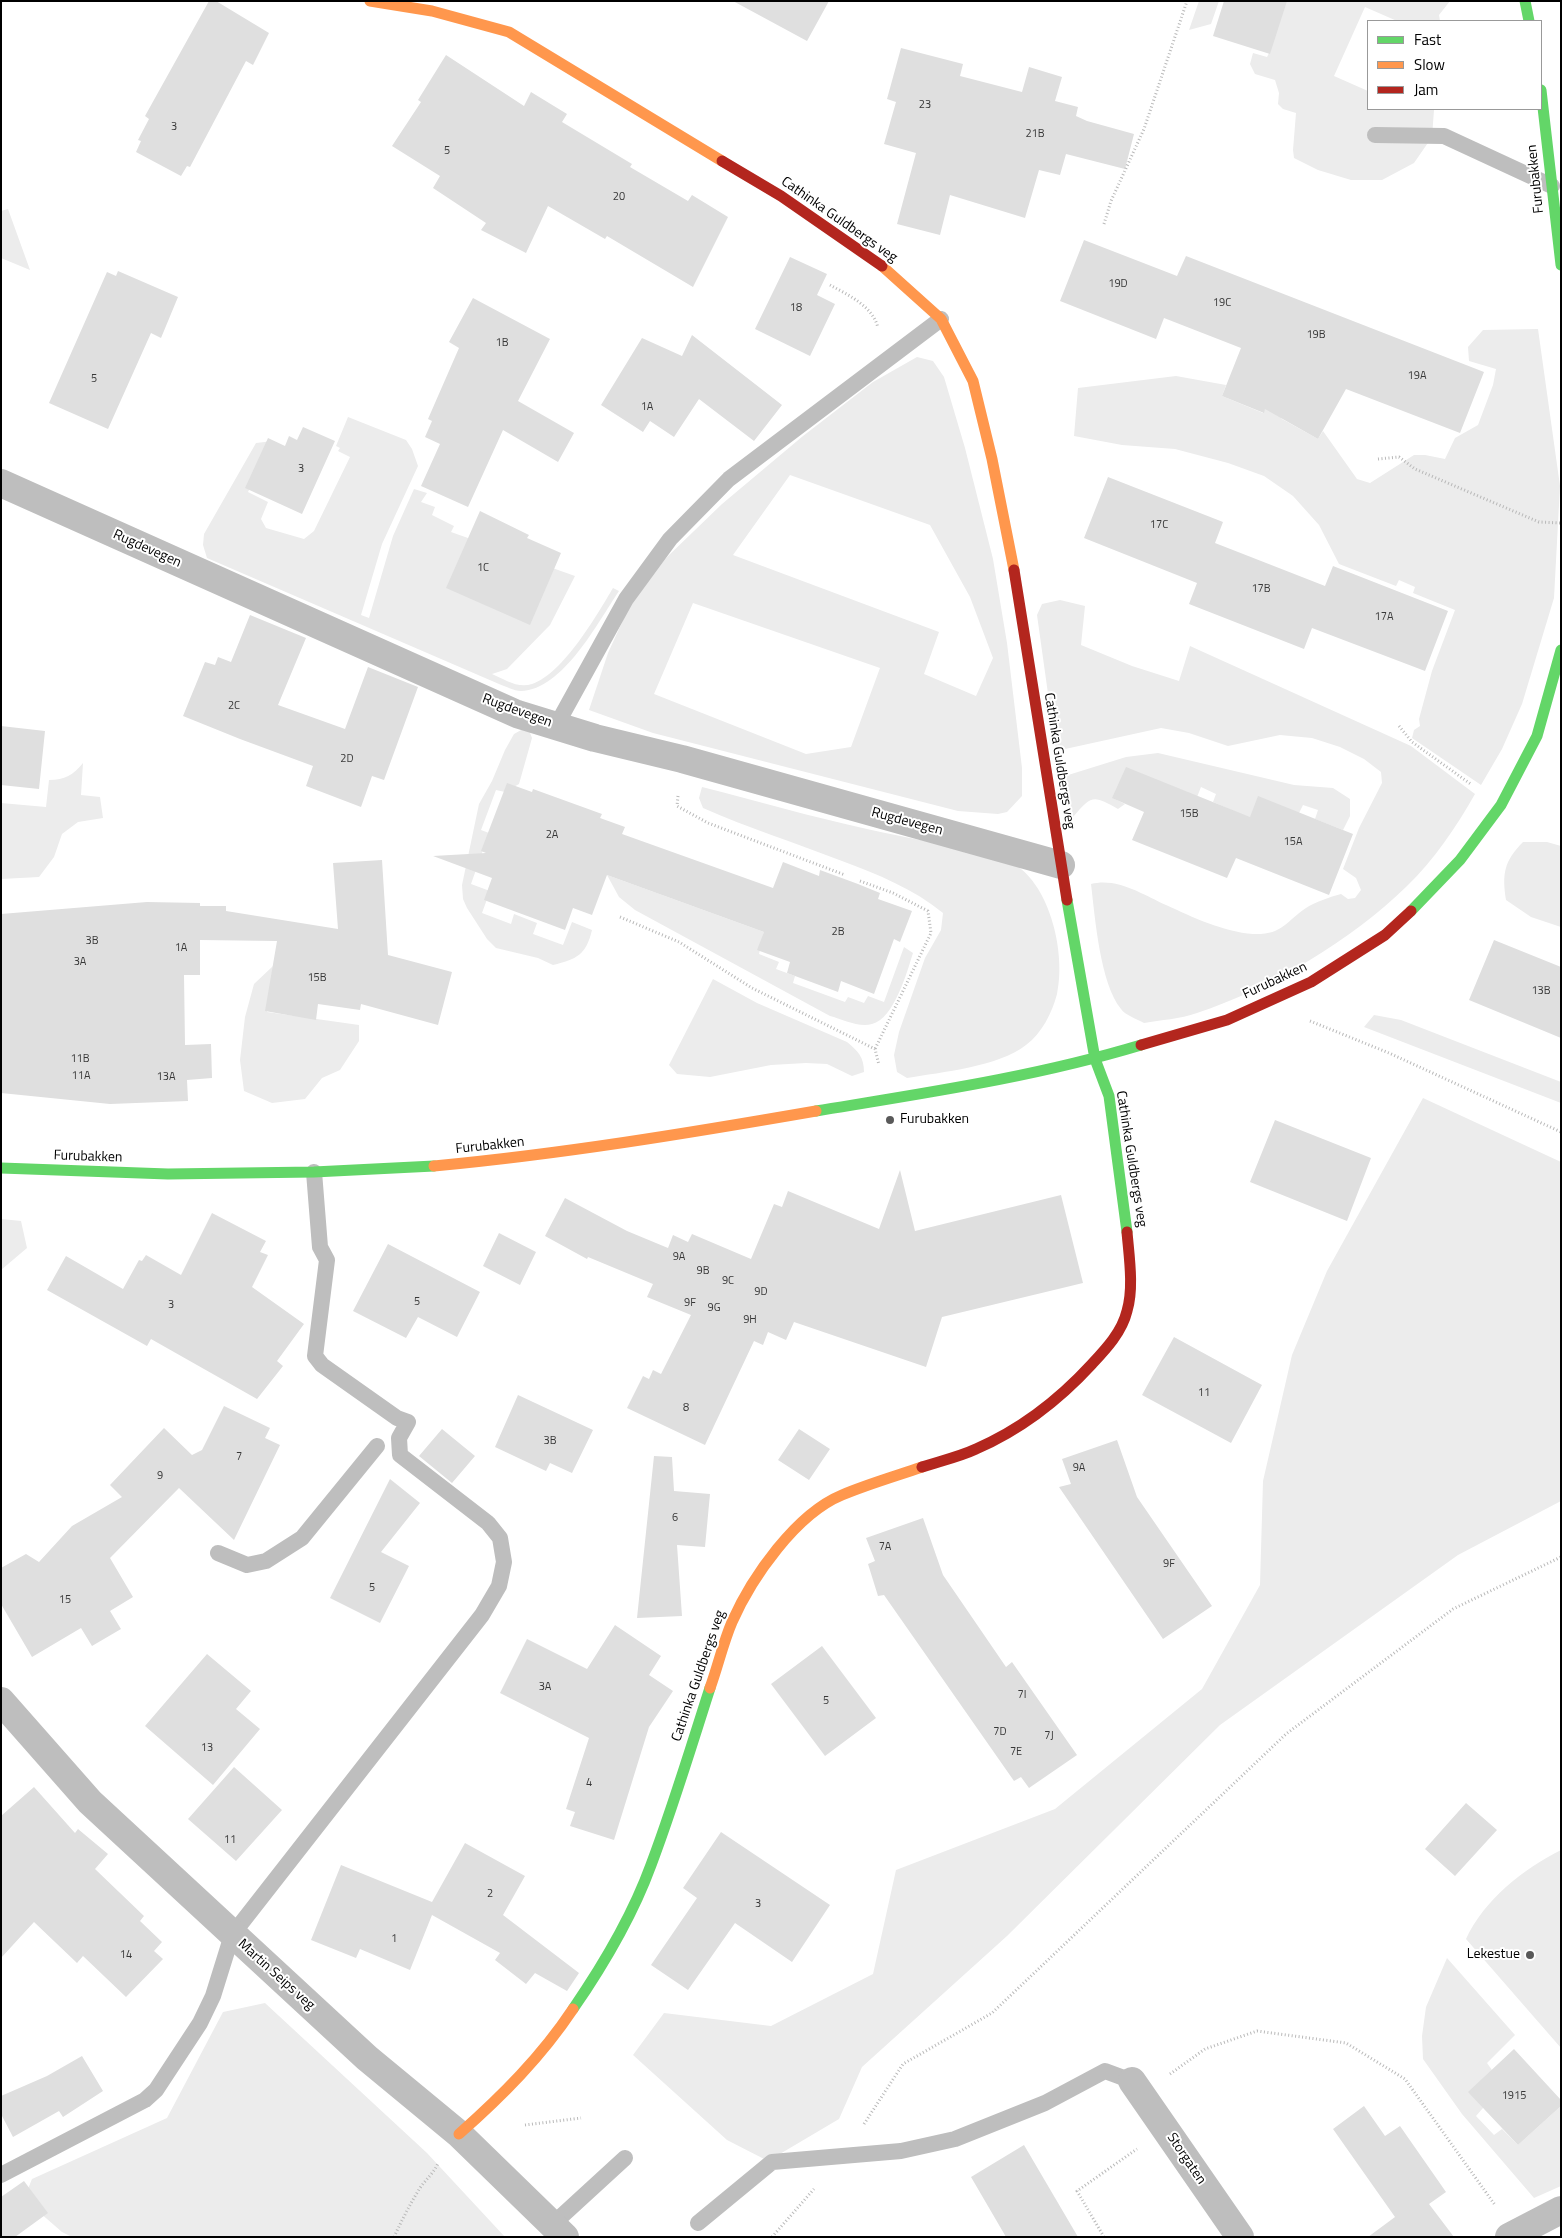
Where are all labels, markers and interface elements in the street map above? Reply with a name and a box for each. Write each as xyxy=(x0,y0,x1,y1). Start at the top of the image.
legend xyxy=(1367,20,1542,110)
text: Fast xyxy=(1414,28,1441,51)
text: Slow xyxy=(1414,53,1445,76)
text: Jam xyxy=(1414,78,1438,101)
house number: 23 xyxy=(919,98,931,112)
house number: 3 xyxy=(171,120,177,134)
house number: 21B xyxy=(1025,127,1045,141)
house number: 5 xyxy=(444,144,450,158)
street label: Furubakken xyxy=(1524,144,1548,214)
street label: Cathinka Guldbergs veg xyxy=(778,174,900,266)
house number: 20 xyxy=(613,190,625,204)
house number: 19D xyxy=(1108,277,1128,291)
house number: 19C xyxy=(1213,296,1231,310)
house number: 18 xyxy=(790,301,802,315)
house number: 19B xyxy=(1306,328,1326,342)
house number: 1B xyxy=(496,336,508,350)
house number: 19A xyxy=(1408,369,1426,383)
house number: 5 xyxy=(91,372,97,386)
house number: 1A xyxy=(641,400,653,414)
house number: 3 xyxy=(298,462,304,476)
house number: 17C xyxy=(1150,518,1168,532)
street label: Rugdevegen xyxy=(110,526,184,572)
house number: 1C xyxy=(477,561,489,575)
house number: 17B xyxy=(1251,582,1271,596)
house number: 17A xyxy=(1375,610,1393,624)
street label: Rugdevegen xyxy=(480,691,554,731)
street label: Cathinka Guldbergs veg xyxy=(1040,692,1078,830)
house number: 2C xyxy=(228,699,240,713)
house number: 2D xyxy=(340,752,354,766)
street label: Rugdevegen xyxy=(870,804,944,840)
house number: 15B xyxy=(1179,807,1199,821)
house number: 2A xyxy=(546,828,558,842)
house number: 15A xyxy=(1284,835,1302,849)
house number: 2B xyxy=(832,925,844,939)
house number: 3B xyxy=(86,934,98,948)
house number: 1A xyxy=(175,941,187,955)
house number: 3A xyxy=(74,955,86,969)
street label: Furubakken xyxy=(1240,959,1310,1003)
house number: 15B xyxy=(307,971,327,985)
house number: 13B xyxy=(1531,984,1551,998)
house number: 11B xyxy=(70,1052,90,1066)
house number: 11A xyxy=(72,1069,90,1083)
house number: 13A xyxy=(157,1070,175,1084)
street label: Cathinka Guldbergs veg xyxy=(1112,1090,1150,1228)
place label: Furubakken xyxy=(900,1112,969,1128)
marker: Furubakken xyxy=(884,1114,896,1126)
street label: Furubakken xyxy=(455,1134,525,1158)
street label: Furubakken xyxy=(53,1147,123,1167)
house number: 9A xyxy=(673,1250,685,1264)
house number: 9B xyxy=(697,1264,709,1278)
house number: 9C xyxy=(722,1274,734,1288)
house number: 9D xyxy=(754,1285,768,1299)
house number: 5 xyxy=(414,1295,420,1309)
house number: 9F xyxy=(684,1296,696,1310)
house number: 3 xyxy=(168,1298,174,1312)
house number: 9G xyxy=(708,1301,720,1315)
house number: 9H xyxy=(743,1313,757,1327)
house number: 11 xyxy=(1198,1386,1210,1400)
house number: 8 xyxy=(683,1401,689,1415)
house number: 3B xyxy=(544,1434,556,1448)
house number: 7 xyxy=(236,1450,242,1464)
house number: 9A xyxy=(1073,1461,1085,1475)
house number: 9 xyxy=(157,1469,163,1483)
house number: 6 xyxy=(672,1511,678,1525)
house number: 7A xyxy=(879,1540,891,1554)
house number: 9F xyxy=(1163,1557,1175,1571)
house number: 5 xyxy=(369,1581,375,1595)
house number: 15 xyxy=(59,1593,71,1607)
street label: Cathinka Guldbergs veg xyxy=(669,1608,729,1744)
house number: 3A xyxy=(539,1680,551,1694)
house number: 7I xyxy=(1018,1688,1026,1702)
house number: 5 xyxy=(823,1694,829,1708)
house number: 7D xyxy=(993,1725,1007,1739)
house number: 7J xyxy=(1044,1729,1054,1743)
house number: 13 xyxy=(201,1741,213,1755)
house number: 7E xyxy=(1010,1745,1022,1759)
house number: 4 xyxy=(586,1776,592,1790)
house number: 11 xyxy=(224,1833,236,1847)
house number: 2 xyxy=(487,1887,493,1901)
house number: 3 xyxy=(755,1897,761,1911)
house number: 1 xyxy=(391,1932,397,1946)
street label: Martin Seips veg xyxy=(234,1936,318,2014)
place label: Lekestue xyxy=(1467,1947,1520,1963)
house number: 14 xyxy=(120,1948,132,1962)
marker: Lekestue xyxy=(1524,1949,1536,1961)
house number: 1915 xyxy=(1502,2089,1526,2103)
street label: Storgaten xyxy=(1163,2130,1209,2188)

